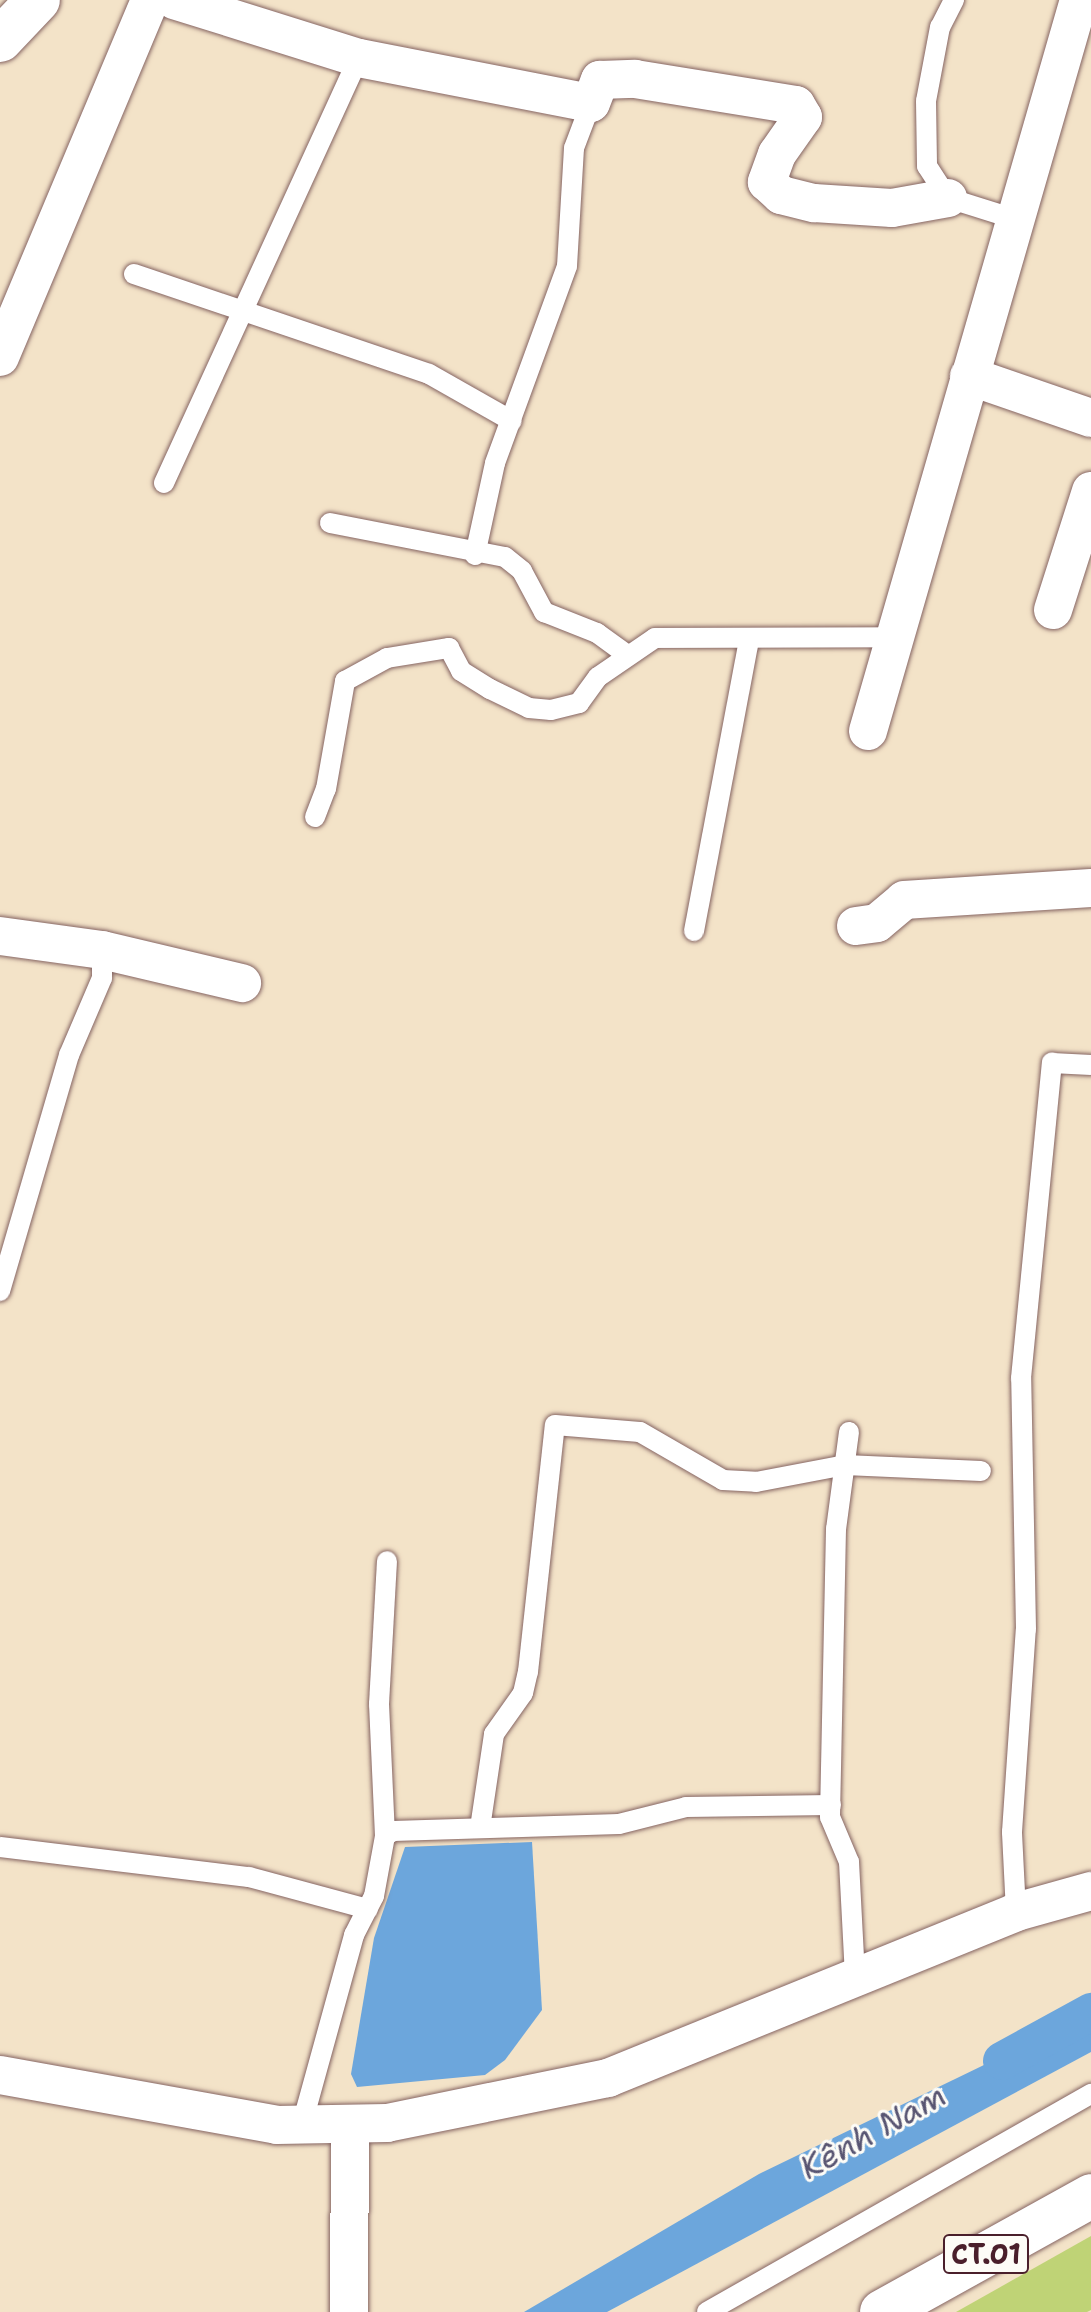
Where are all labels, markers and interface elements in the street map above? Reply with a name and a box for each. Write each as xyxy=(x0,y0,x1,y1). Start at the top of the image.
water label: Kênh Nam xyxy=(793,2076,953,2188)
road number: CT.01 xyxy=(942,2230,1030,2278)

